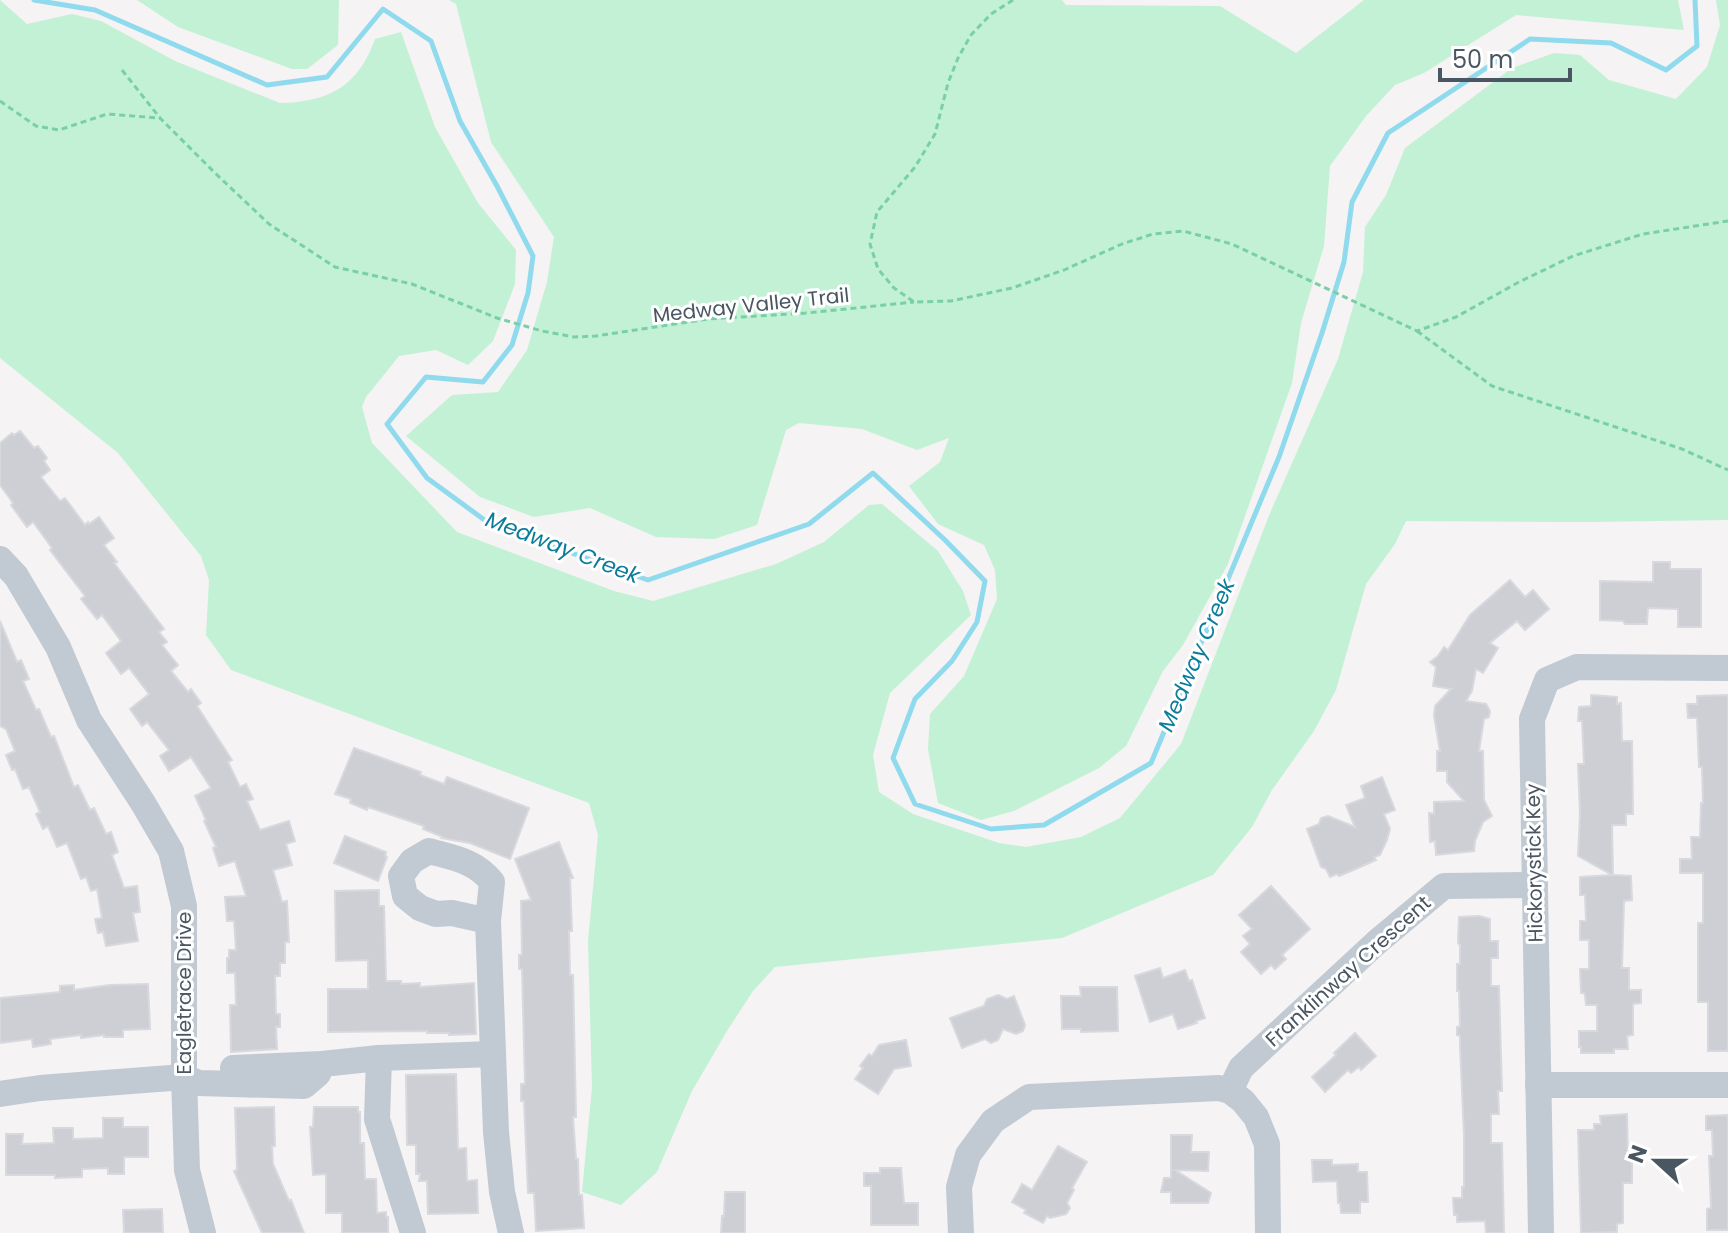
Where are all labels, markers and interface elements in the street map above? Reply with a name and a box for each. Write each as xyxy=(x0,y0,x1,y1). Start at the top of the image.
scale bar xyxy=(1440,32,1570,82)
text: 50 m xyxy=(1452,43,1513,76)
street label: Medway Valley Trail xyxy=(651,281,851,329)
water label: Medway Creek xyxy=(481,504,646,592)
water label: Medway Creek xyxy=(1150,573,1243,736)
street label: Hickorystick Key xyxy=(1519,783,1549,943)
street label: Franklinway Crescent xyxy=(1259,889,1437,1053)
street label: Eagletrace Drive xyxy=(170,912,198,1074)
north arrow xyxy=(1616,1121,1696,1201)
text: N xyxy=(1620,1141,1655,1167)

